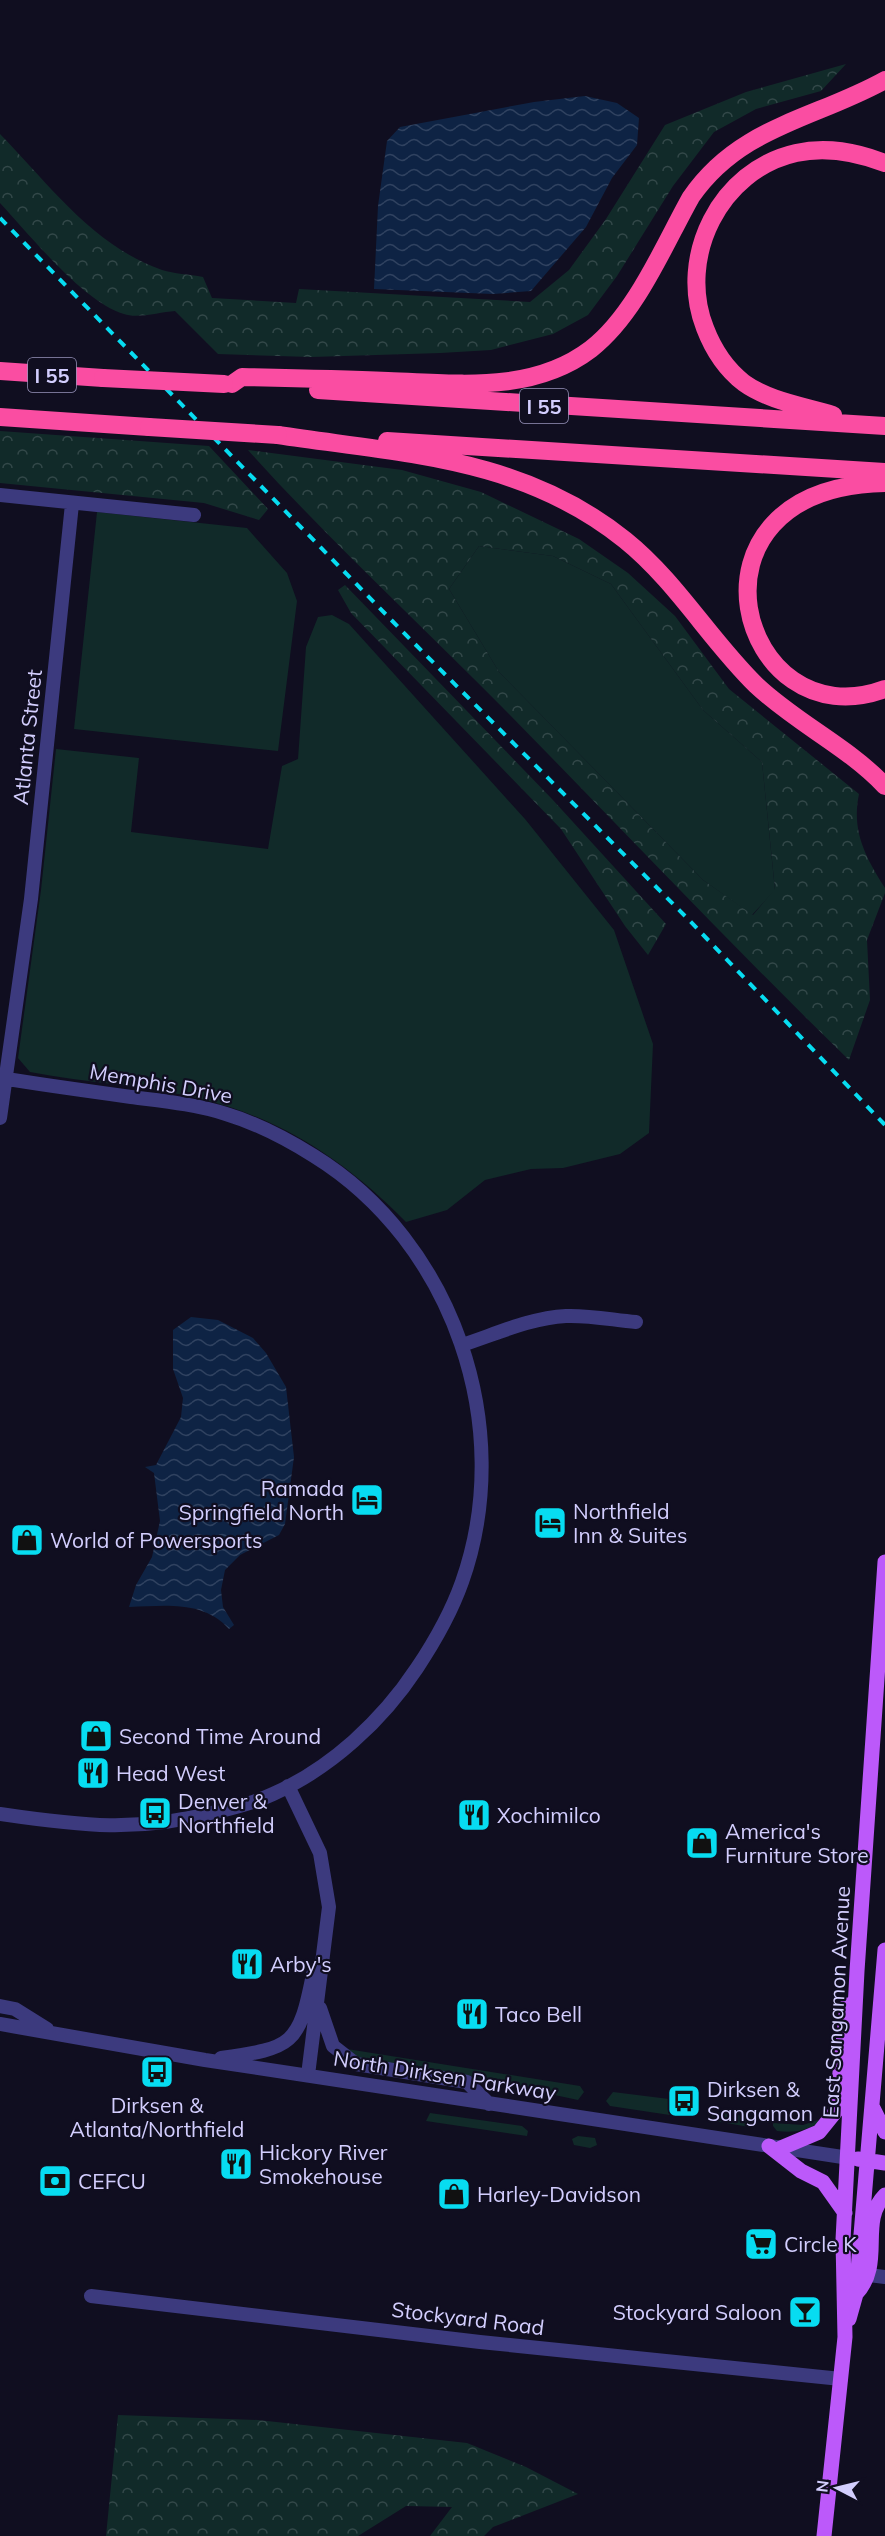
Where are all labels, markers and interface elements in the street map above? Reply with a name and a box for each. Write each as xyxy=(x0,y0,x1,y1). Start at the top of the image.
road number: I 55 xyxy=(28,358,76,392)
road number: I 55 xyxy=(520,389,568,423)
street label: Atlanta Street xyxy=(7,668,47,806)
street label: Memphis Drive xyxy=(88,1058,234,1108)
place label: Ramada Springfield North xyxy=(179,1475,344,1525)
hotel icon: Ramada Springfield North xyxy=(349,1482,385,1518)
place label: Northfield Inn & Suites xyxy=(573,1498,687,1548)
hotel icon: Northfield Inn & Suites xyxy=(532,1505,568,1541)
shop icon: World of Powersports xyxy=(9,1522,45,1558)
place label: World of Powersports xyxy=(50,1527,262,1553)
shop icon: Second Time Around xyxy=(78,1718,114,1754)
place label: Second Time Around xyxy=(119,1723,321,1749)
restaurant icon: Head West xyxy=(75,1755,111,1791)
place label: Head West xyxy=(116,1760,225,1786)
place label: Denver & Northfield xyxy=(178,1788,275,1838)
bus stop icon: Denver & Northfield xyxy=(137,1795,173,1831)
restaurant icon: Xochimilco xyxy=(456,1797,492,1833)
place label: Xochimilco xyxy=(497,1802,601,1828)
place label: America's Furniture Store xyxy=(725,1818,869,1868)
shop icon: America's Furniture Store xyxy=(684,1825,720,1861)
street label: East Sangamon Avenue xyxy=(817,1885,855,2119)
restaurant icon: Arby's xyxy=(229,1946,265,1982)
place label: Arby's xyxy=(270,1951,332,1977)
restaurant icon: Taco Bell xyxy=(454,1996,490,2032)
place label: Taco Bell xyxy=(495,2001,582,2027)
street label: North Dirksen Parkway xyxy=(332,2045,558,2105)
bus stop icon: Dirksen & Atlanta/Northfield xyxy=(139,2054,175,2090)
place label: Dirksen & Sangamon xyxy=(707,2076,813,2126)
bus stop icon: Dirksen & Sangamon xyxy=(666,2083,702,2119)
place label: Dirksen & Atlanta/Northfield xyxy=(70,2092,244,2142)
place label: Hickory River Smokehouse xyxy=(259,2139,388,2189)
restaurant icon: Hickory River Smokehouse xyxy=(218,2146,254,2182)
bank icon: CEFCU xyxy=(37,2163,73,2199)
place label: CEFCU xyxy=(78,2168,146,2194)
shop icon: Harley-Davidson xyxy=(436,2176,472,2212)
place label: Harley-Davidson xyxy=(477,2181,641,2207)
supermarket icon: Circle K xyxy=(743,2226,779,2262)
place label: Circle K xyxy=(784,2231,857,2257)
bar icon: Stockyard Saloon xyxy=(787,2294,823,2330)
street label: Stockyard Road xyxy=(390,2296,546,2340)
place label: Stockyard Saloon xyxy=(613,2299,782,2325)
north arrow xyxy=(807,2458,867,2518)
text: N xyxy=(811,2479,833,2493)

